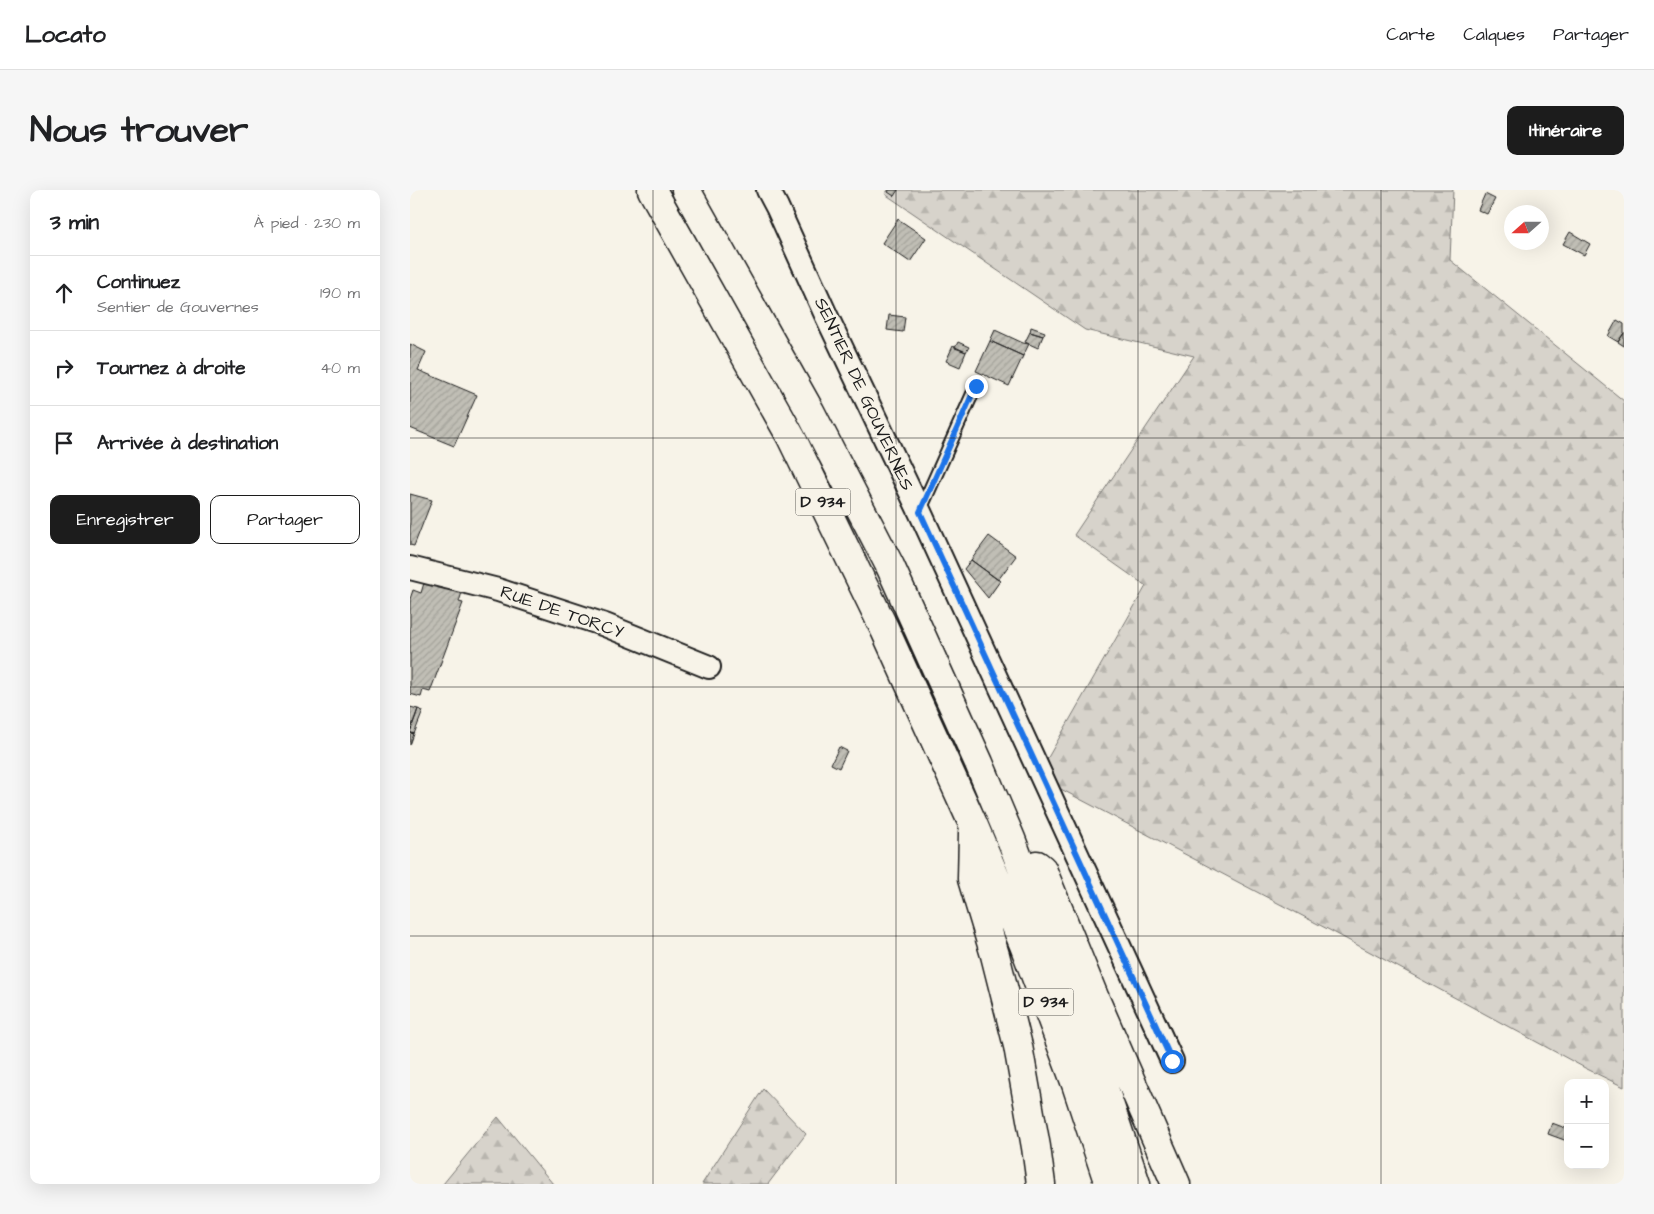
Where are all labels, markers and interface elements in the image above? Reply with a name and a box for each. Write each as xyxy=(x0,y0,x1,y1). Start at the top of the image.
text: Locato xyxy=(25,18,106,52)
text: Carte xyxy=(1386,22,1435,47)
text: Calques xyxy=(1463,22,1525,47)
text: Partager xyxy=(1553,22,1629,47)
text: Nous trouver xyxy=(30,106,248,155)
button: Itinéraire xyxy=(1507,106,1624,155)
north arrow xyxy=(1504,205,1549,250)
text: 3 min xyxy=(50,208,99,237)
text: À pied · 230 m xyxy=(254,212,360,234)
text: Continuez xyxy=(97,269,180,296)
icon: ahead xyxy=(50,279,78,307)
text: 190 m xyxy=(320,282,360,304)
street label: SENTIER DE GOUVERNES xyxy=(808,293,920,495)
text: Sentier de Gouvernes xyxy=(97,296,259,318)
icon: right xyxy=(50,354,78,382)
text: Tournez à droite xyxy=(97,355,245,382)
text: 40 m xyxy=(320,357,360,379)
route end xyxy=(965,375,988,398)
icon: arrive xyxy=(50,429,78,457)
text: Arrivée à destination xyxy=(97,430,278,457)
road number: D 934 xyxy=(796,488,850,516)
button: Enregistrer xyxy=(50,495,200,544)
button: Partager xyxy=(210,495,360,544)
street label: RUE DE TORCY xyxy=(497,579,627,645)
road number: D 934 xyxy=(1018,989,1074,1016)
route start xyxy=(1161,1050,1184,1073)
map controls xyxy=(1564,1079,1609,1169)
button: + xyxy=(1564,1079,1609,1124)
button: − xyxy=(1564,1124,1609,1169)

